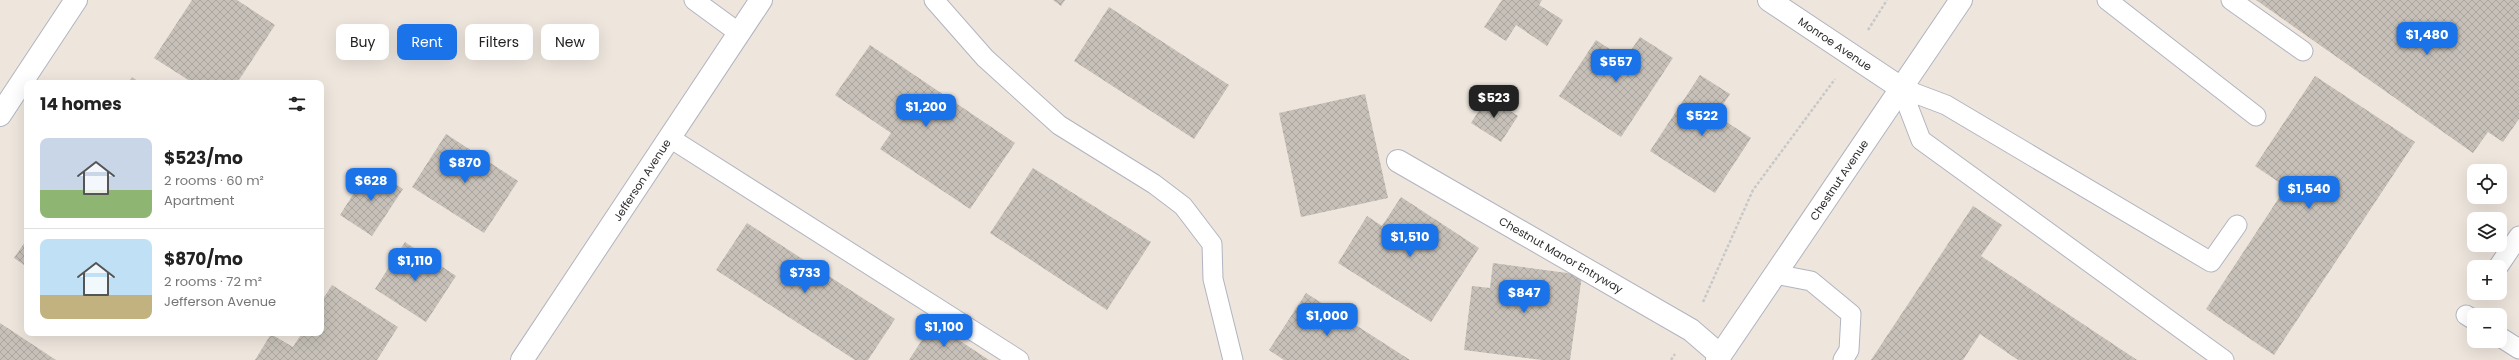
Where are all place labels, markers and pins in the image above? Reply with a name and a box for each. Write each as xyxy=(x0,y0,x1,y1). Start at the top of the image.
pin: $1,480 xyxy=(2394,22,2460,56)
pin: $557 xyxy=(1592,49,1640,83)
pin: $523 xyxy=(1470,85,1518,119)
pin: $1,200 xyxy=(893,94,959,128)
pin: $522 xyxy=(1678,103,1726,137)
pin: $870 xyxy=(441,150,489,184)
pin: $628 xyxy=(347,168,395,202)
pin: $1,540 xyxy=(2276,176,2342,210)
pin: $1,510 xyxy=(1377,224,1443,258)
pin: $1,110 xyxy=(382,248,448,282)
pin: $733 xyxy=(781,260,829,294)
pin: $847 xyxy=(1500,280,1548,314)
pin: $1,000 xyxy=(1294,303,1360,337)
pin: $1,100 xyxy=(911,314,977,348)

